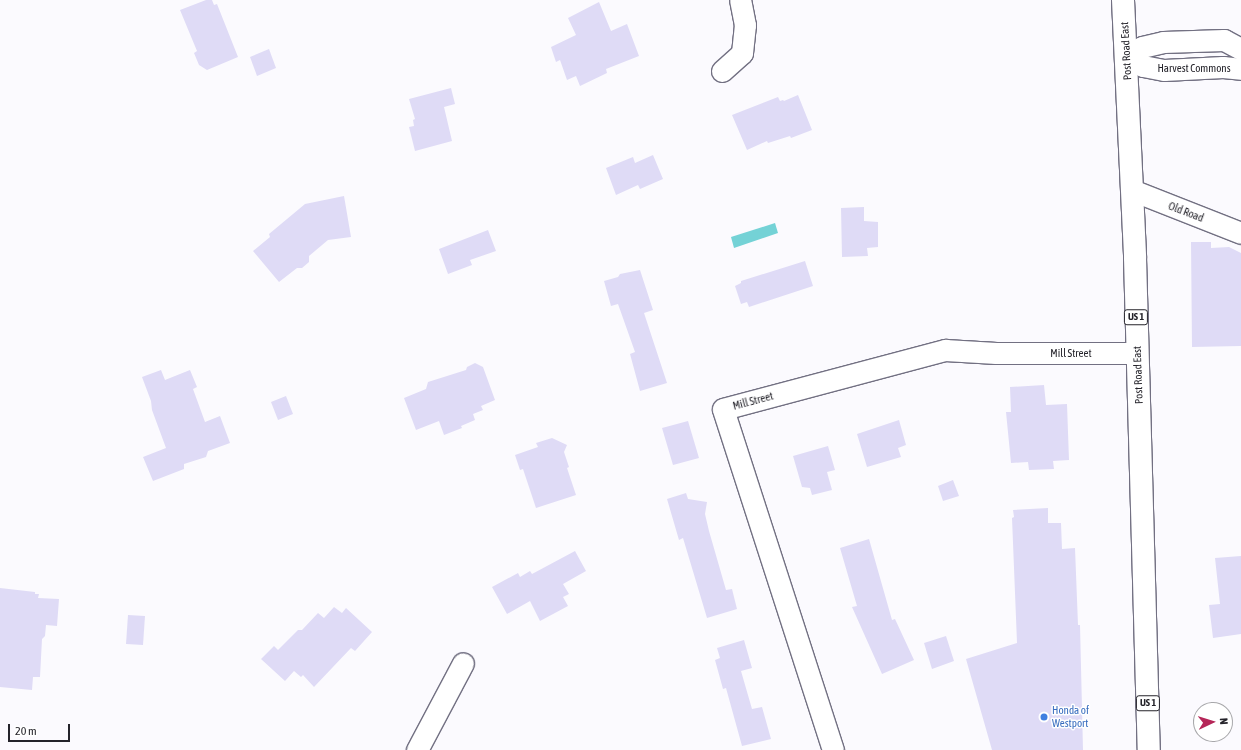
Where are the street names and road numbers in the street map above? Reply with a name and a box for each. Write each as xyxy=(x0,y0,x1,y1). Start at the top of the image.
street label: Post Road East xyxy=(1118,22,1134,80)
street label: Harvest Commons xyxy=(1157,61,1231,75)
street label: Old Road xyxy=(1166,199,1206,225)
road number: US 1 xyxy=(1123,309,1149,325)
street label: Mill Street xyxy=(1050,346,1092,360)
street label: Post Road East xyxy=(1130,346,1146,404)
street label: Mill Street xyxy=(731,389,775,413)
road number: US 1 xyxy=(1135,695,1161,711)

